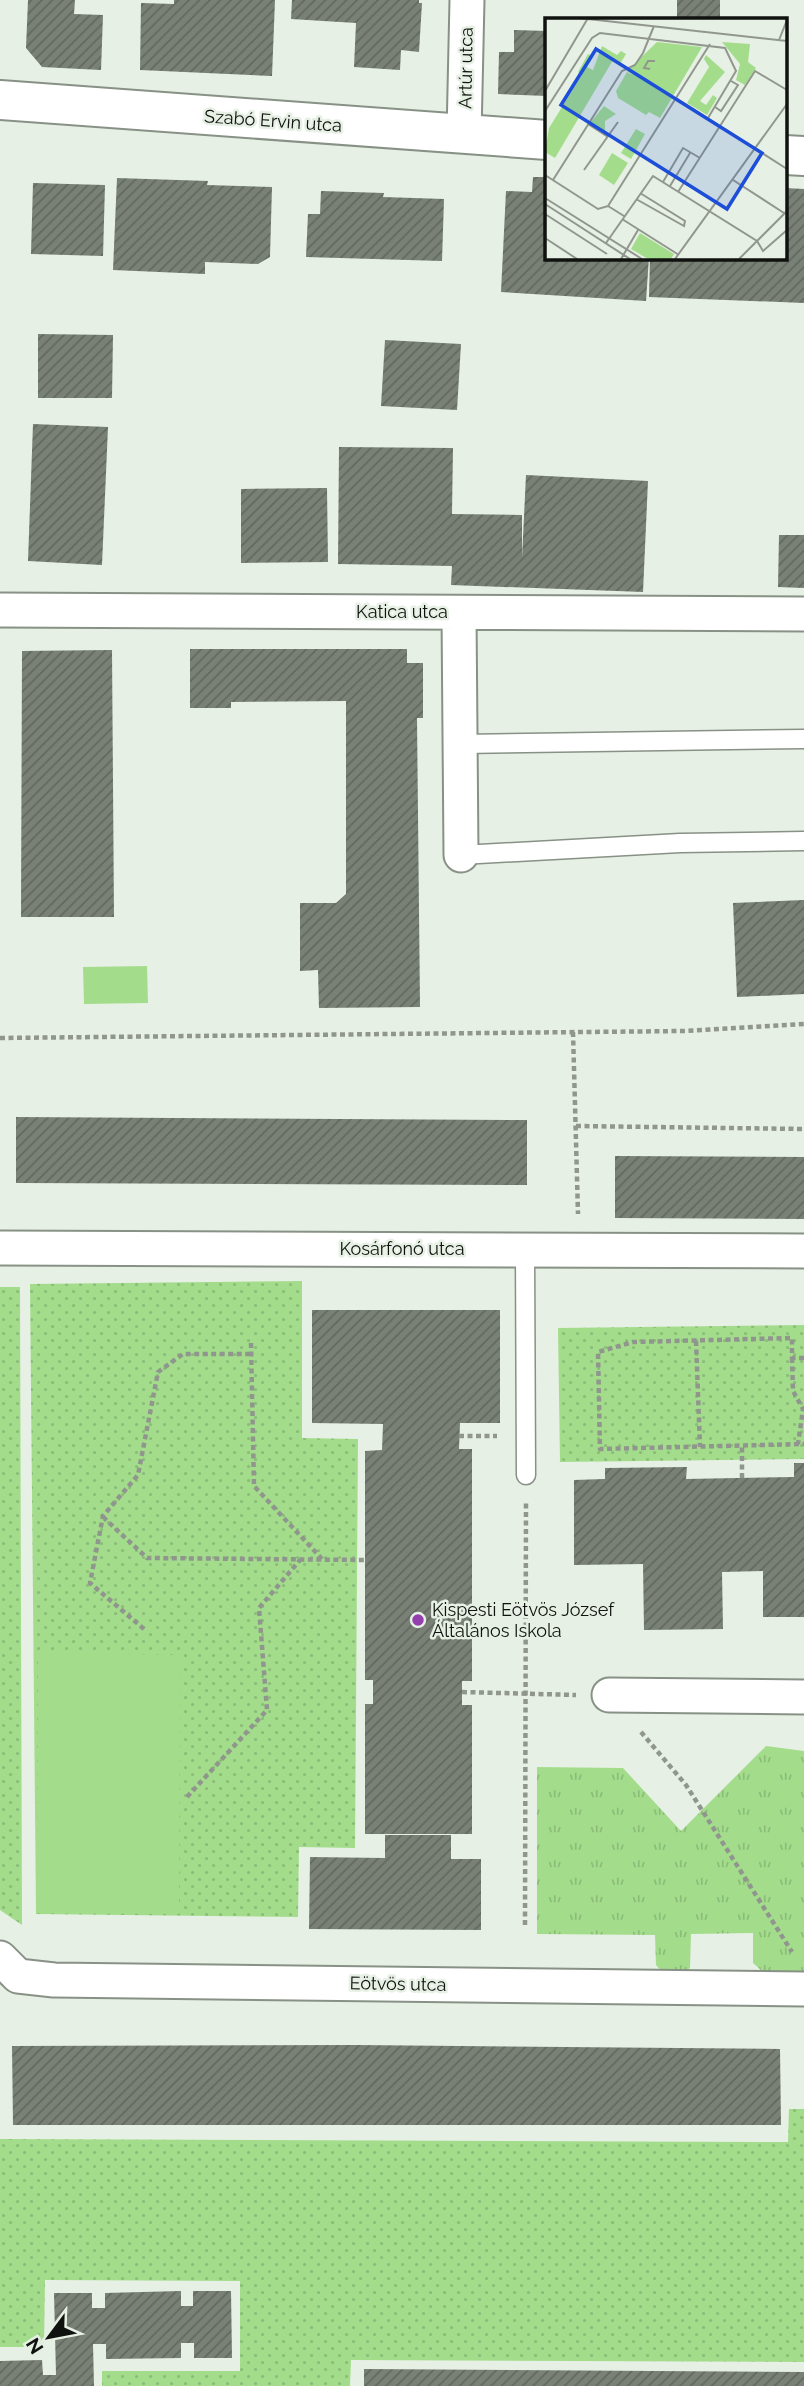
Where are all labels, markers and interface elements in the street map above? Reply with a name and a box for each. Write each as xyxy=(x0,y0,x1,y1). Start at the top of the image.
inset map xyxy=(545,18,786,259)
street label: Artúr utca xyxy=(454,27,477,109)
street label: Szabó Ervin utca xyxy=(203,105,343,136)
street label: Katica utca xyxy=(356,601,448,622)
street label: Kosárfonó utca xyxy=(340,1238,464,1259)
place label: Kispesti Eötvös József Általános Iskola xyxy=(432,1599,615,1641)
marker: Kispesti Eötvös József Általános Iskola xyxy=(410,1612,426,1628)
street label: Eötvös utca xyxy=(349,1972,447,1995)
north arrow xyxy=(14,2302,84,2372)
text: N xyxy=(21,2334,48,2358)

